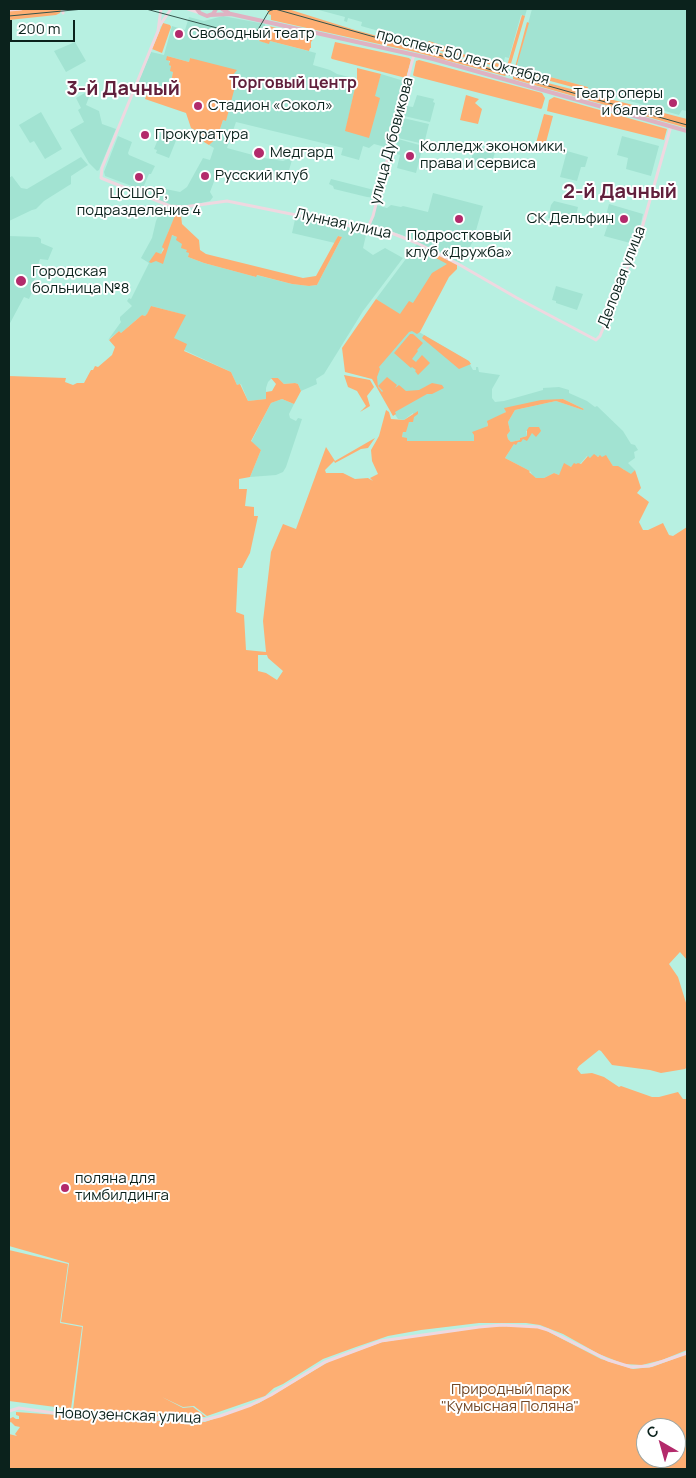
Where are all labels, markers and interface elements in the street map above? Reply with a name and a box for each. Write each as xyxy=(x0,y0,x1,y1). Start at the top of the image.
scale bar xyxy=(12,10,78,42)
text: 200 m xyxy=(18,18,61,39)
place label: Свободный театр xyxy=(189,25,315,43)
street label: проспект 50 лет Октября xyxy=(374,25,552,89)
marker: Свободный театр xyxy=(173,28,185,40)
district label: Торговый центр xyxy=(229,74,357,94)
street label: улица Дубовикова xyxy=(366,75,418,207)
district label: 3-й Дачный xyxy=(66,77,180,101)
place label: Театр оперы и балета xyxy=(574,85,663,120)
place label: Стадион «Сокол» xyxy=(208,97,333,115)
marker: Театр оперы и балета xyxy=(667,97,679,109)
marker: Стадион «Сокол» xyxy=(192,100,204,112)
place label: Прокуратура xyxy=(155,126,248,144)
marker: Прокуратура xyxy=(139,129,151,141)
place label: Колледж экономики, права и сервиса xyxy=(420,138,567,173)
place label: Медгард xyxy=(270,144,333,162)
marker: Медгард xyxy=(252,146,266,160)
marker: Колледж экономики, права и сервиса xyxy=(404,150,416,162)
place label: Русский клуб xyxy=(215,167,308,185)
marker: Русский клуб xyxy=(199,170,211,182)
marker: ЦСШОР, подразделение 4 xyxy=(133,171,145,183)
district label: 2-й Дачный xyxy=(563,180,677,204)
place label: ЦСШОР, подразделение 4 xyxy=(77,185,201,220)
street label: Лунная улица xyxy=(293,205,393,243)
place label: СК Дельфин xyxy=(527,210,614,228)
marker: Подростковый клуб «Дружба» xyxy=(453,213,465,225)
marker: СК Дельфин xyxy=(618,213,630,225)
street label: Деловая улица xyxy=(594,224,650,330)
place label: Подростковый клуб «Дружба» xyxy=(406,227,512,262)
place label: Городская больница №8 xyxy=(32,263,129,298)
marker: Городская больница №8 xyxy=(14,274,28,288)
place label: поляна для тимбилдинга xyxy=(75,1170,169,1205)
marker: поляна для тимбилдинга xyxy=(59,1182,71,1194)
park label: Природный парк "Кумысная Поляна" xyxy=(441,1381,579,1416)
street label: Новоузенская улица xyxy=(54,1404,202,1428)
north arrow xyxy=(636,1418,686,1468)
text: С xyxy=(642,1421,662,1442)

